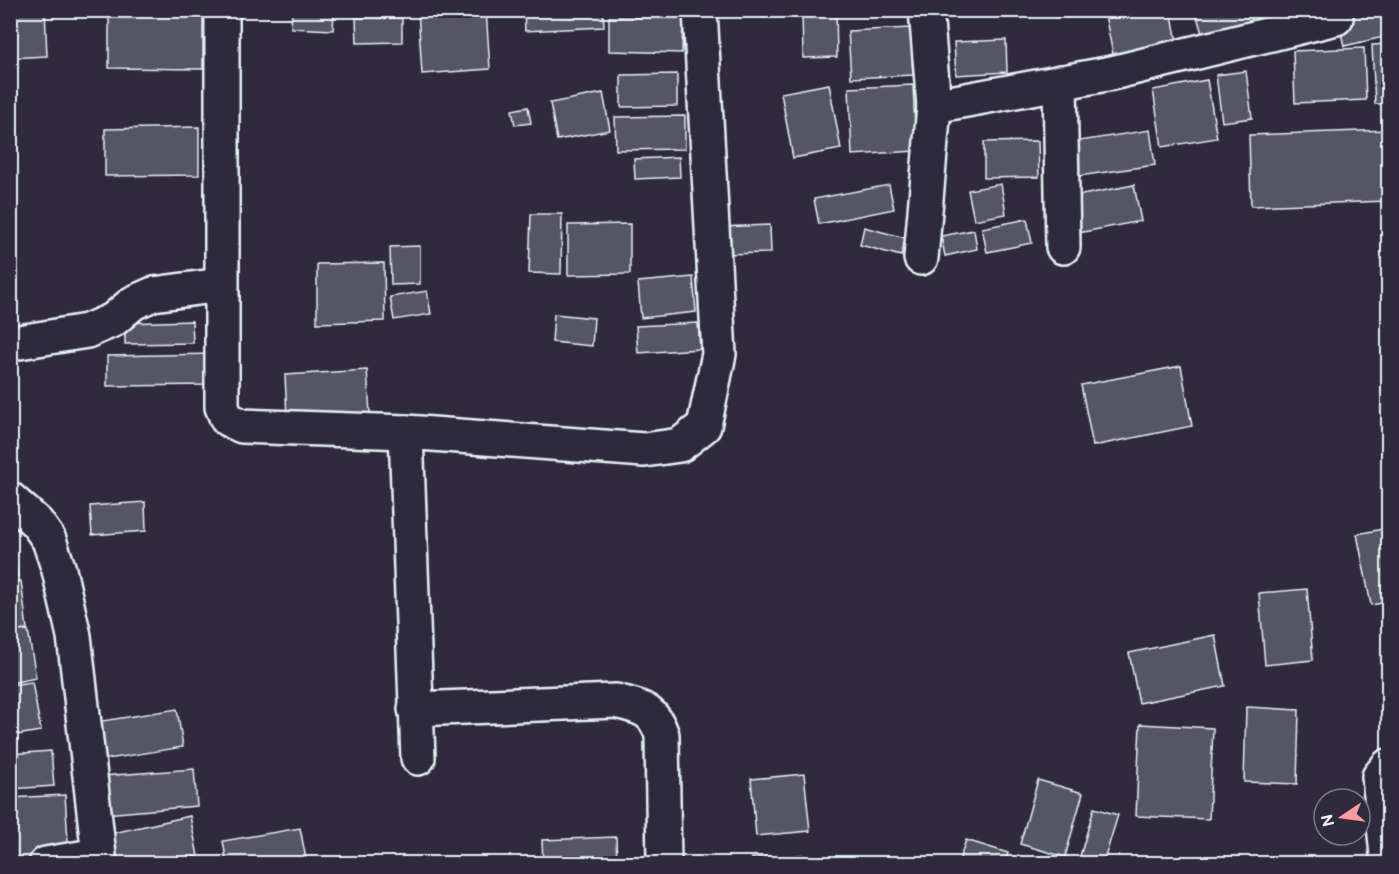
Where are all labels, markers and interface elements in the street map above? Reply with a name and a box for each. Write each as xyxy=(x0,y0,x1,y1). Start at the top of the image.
north arrow xyxy=(1312,787,1372,847)
text: N xyxy=(1318,812,1339,828)

